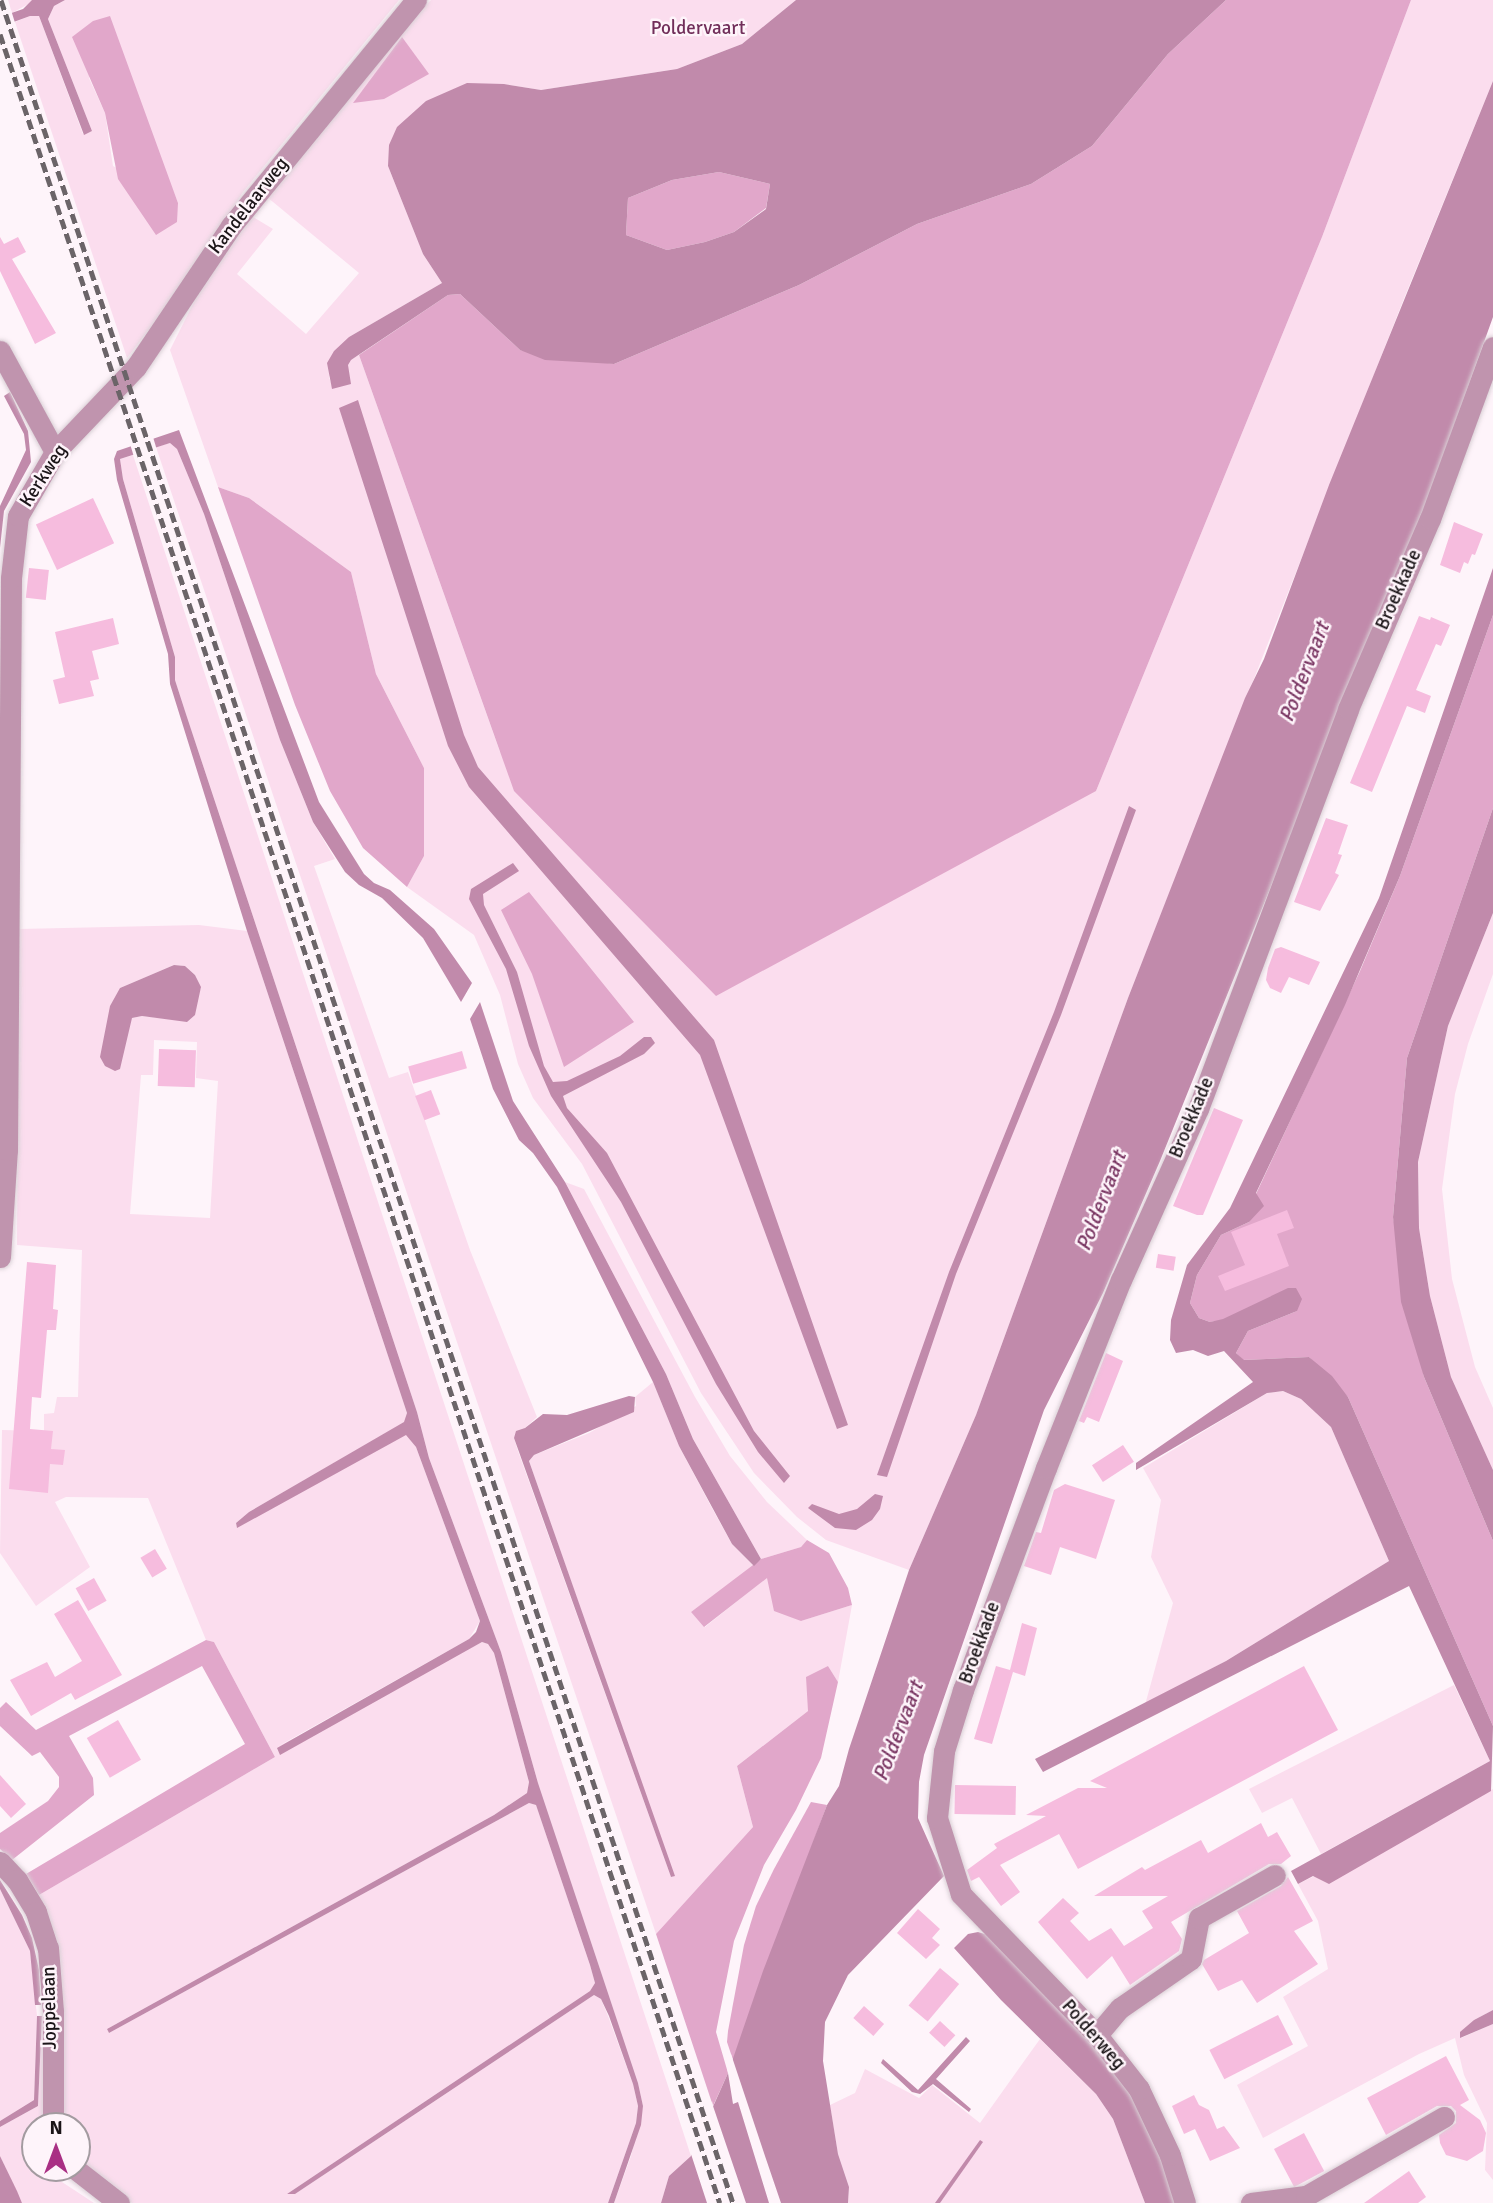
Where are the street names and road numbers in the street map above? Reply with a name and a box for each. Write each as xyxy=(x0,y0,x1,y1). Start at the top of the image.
street label: Kandelaarweg xyxy=(204,153,294,259)
street label: Kerkweg xyxy=(15,440,73,512)
street label: Broekkade xyxy=(1371,546,1427,634)
street label: Broekkade xyxy=(1165,1074,1219,1162)
street label: Broekkade xyxy=(955,1599,1005,1687)
street label: Joppelaan xyxy=(38,1966,62,2050)
street label: Polderweg xyxy=(1056,1995,1130,2075)

